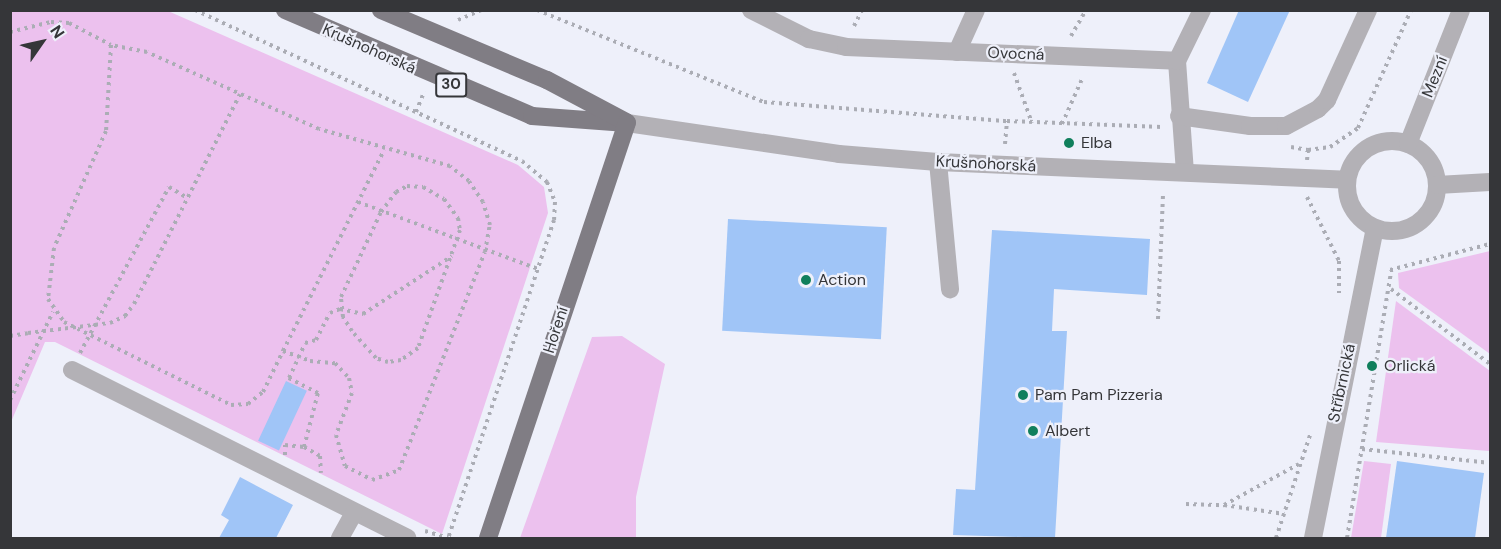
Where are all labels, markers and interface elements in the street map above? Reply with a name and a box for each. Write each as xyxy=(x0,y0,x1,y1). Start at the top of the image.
north arrow xyxy=(12,12,72,72)
street label: Krušnohorská xyxy=(319,20,419,78)
text: N xyxy=(45,21,69,42)
street label: Ovocná xyxy=(987,43,1045,65)
street label: Mezní xyxy=(1418,54,1452,100)
road number: 30 xyxy=(434,73,468,97)
place label: Elba xyxy=(1081,133,1112,153)
marker: Elba xyxy=(1062,136,1076,150)
street label: Krušnohorská xyxy=(935,152,1037,176)
place label: Action xyxy=(818,270,866,290)
marker: Action xyxy=(799,273,813,287)
street label: Hoření xyxy=(539,304,573,356)
street label: Stříbrnická xyxy=(1324,342,1360,424)
place label: Orlická xyxy=(1384,356,1436,376)
marker: Orlická xyxy=(1365,359,1379,373)
place label: Pam Pam Pizzeria xyxy=(1035,385,1163,405)
marker: Pam Pam Pizzeria xyxy=(1016,388,1030,402)
place label: Albert xyxy=(1045,421,1090,441)
marker: Albert xyxy=(1026,424,1040,438)

